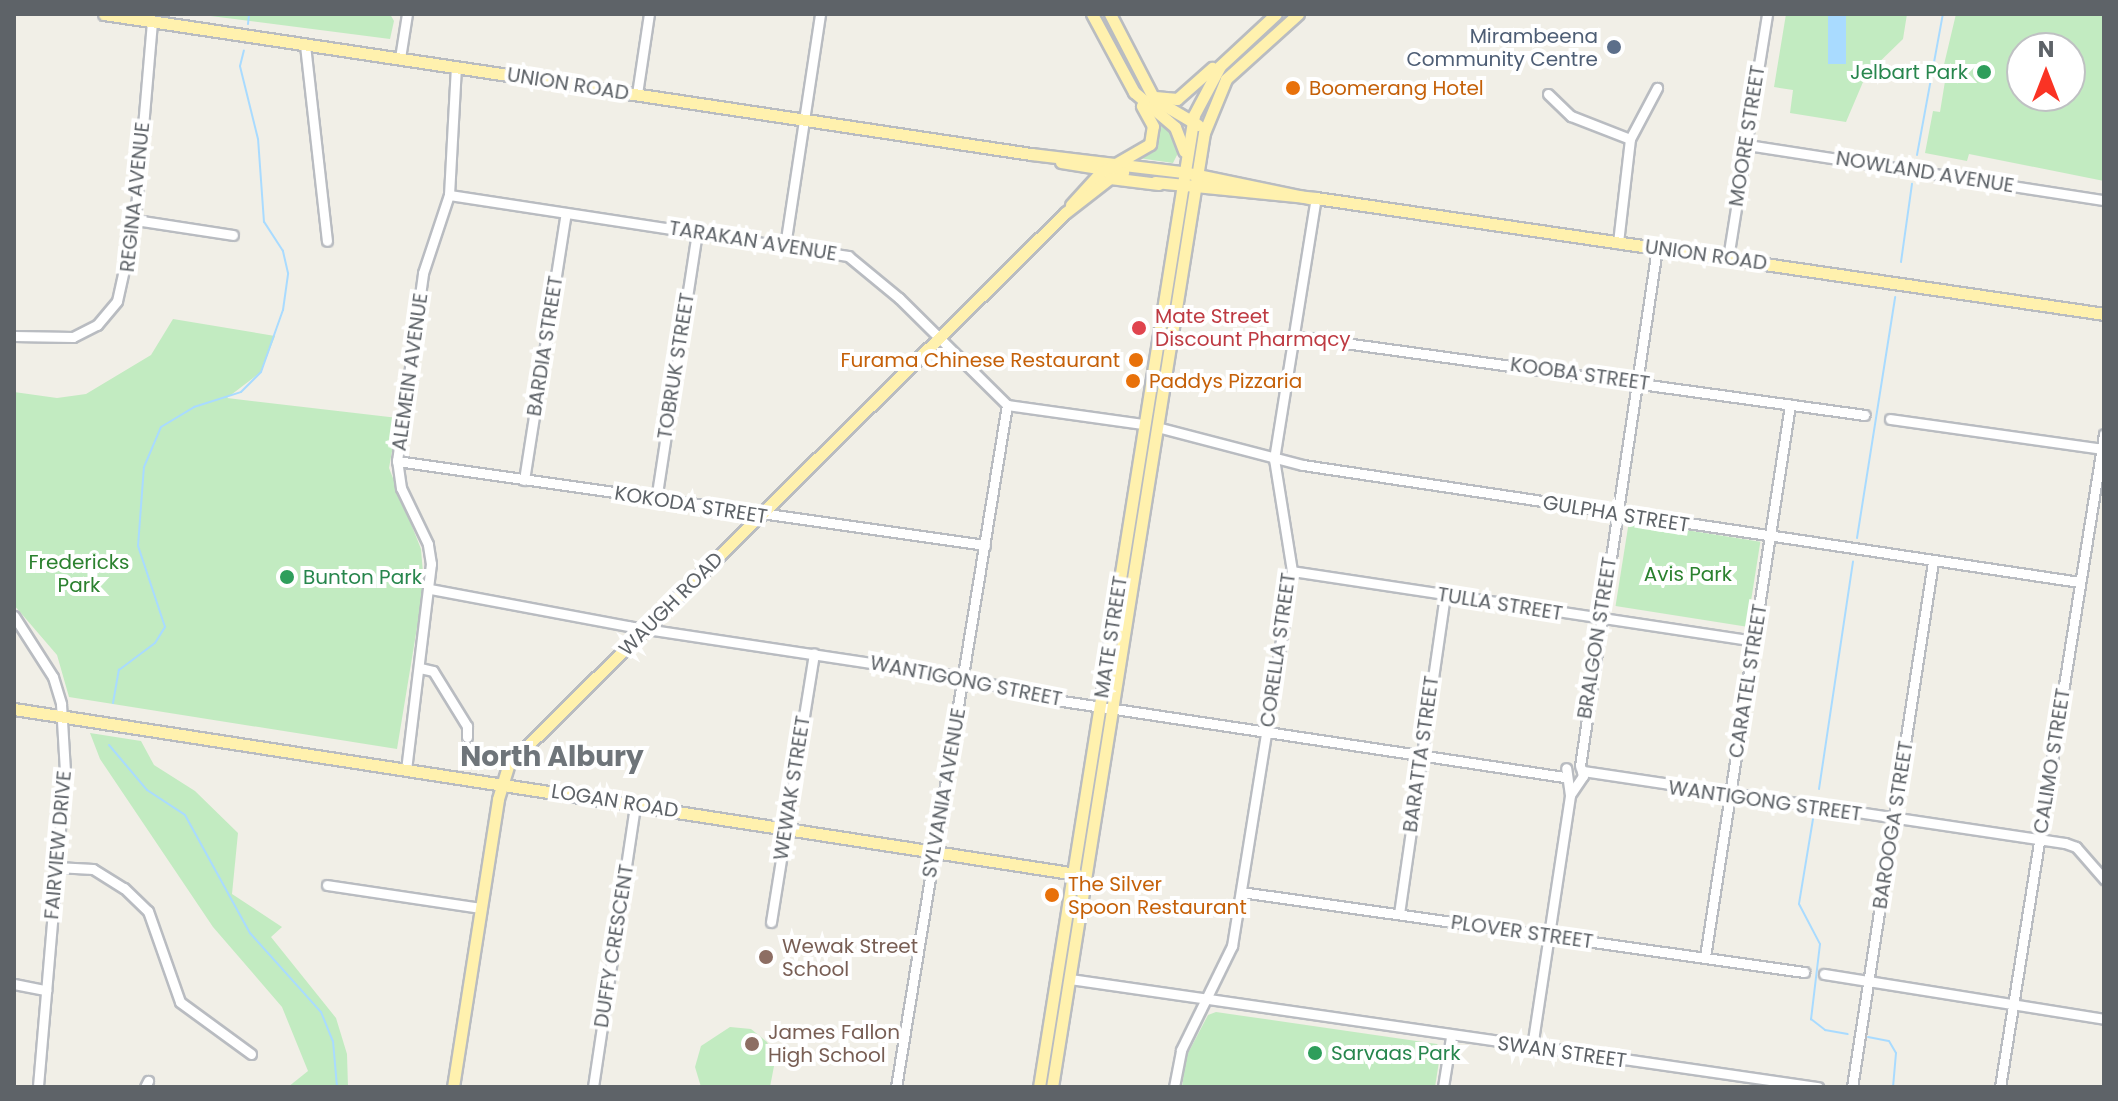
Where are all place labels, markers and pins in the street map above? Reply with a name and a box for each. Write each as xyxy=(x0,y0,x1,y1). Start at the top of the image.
place label: Mirambeena Community Centre xyxy=(1406,24,1598,71)
marker: Mirambeena Community Centre xyxy=(1605,38,1623,56)
place label: Jelbart Park xyxy=(1850,60,1968,84)
marker: Jelbart Park xyxy=(1975,63,1993,81)
place label: Boomerang Hotel xyxy=(1309,76,1484,100)
marker: Boomerang Hotel xyxy=(1284,79,1302,97)
place label: Mate Street Discount Pharmqcy xyxy=(1155,304,1351,351)
marker: Mate Street Discount Pharmqcy xyxy=(1130,319,1148,337)
place label: Furama Chinese Restaurant xyxy=(840,348,1120,372)
marker: Furama Chinese Restaurant xyxy=(1127,351,1145,369)
place label: Paddys Pizzaria xyxy=(1149,369,1302,393)
marker: Paddys Pizzaria xyxy=(1124,372,1142,390)
place label: Bunton Park xyxy=(303,565,422,589)
marker: Bunton Park xyxy=(278,568,296,586)
place label: The Silver Spoon Restaurant xyxy=(1068,872,1247,919)
marker: The Silver Spoon Restaurant xyxy=(1043,886,1061,904)
place label: Wewak Street School xyxy=(782,934,918,981)
marker: Wewak Street School xyxy=(757,948,775,966)
place label: James Fallon High School xyxy=(768,1020,900,1067)
marker: James Fallon High School xyxy=(743,1035,761,1053)
place label: Sarvaas Park xyxy=(1331,1041,1461,1065)
marker: Sarvaas Park xyxy=(1306,1044,1324,1062)

